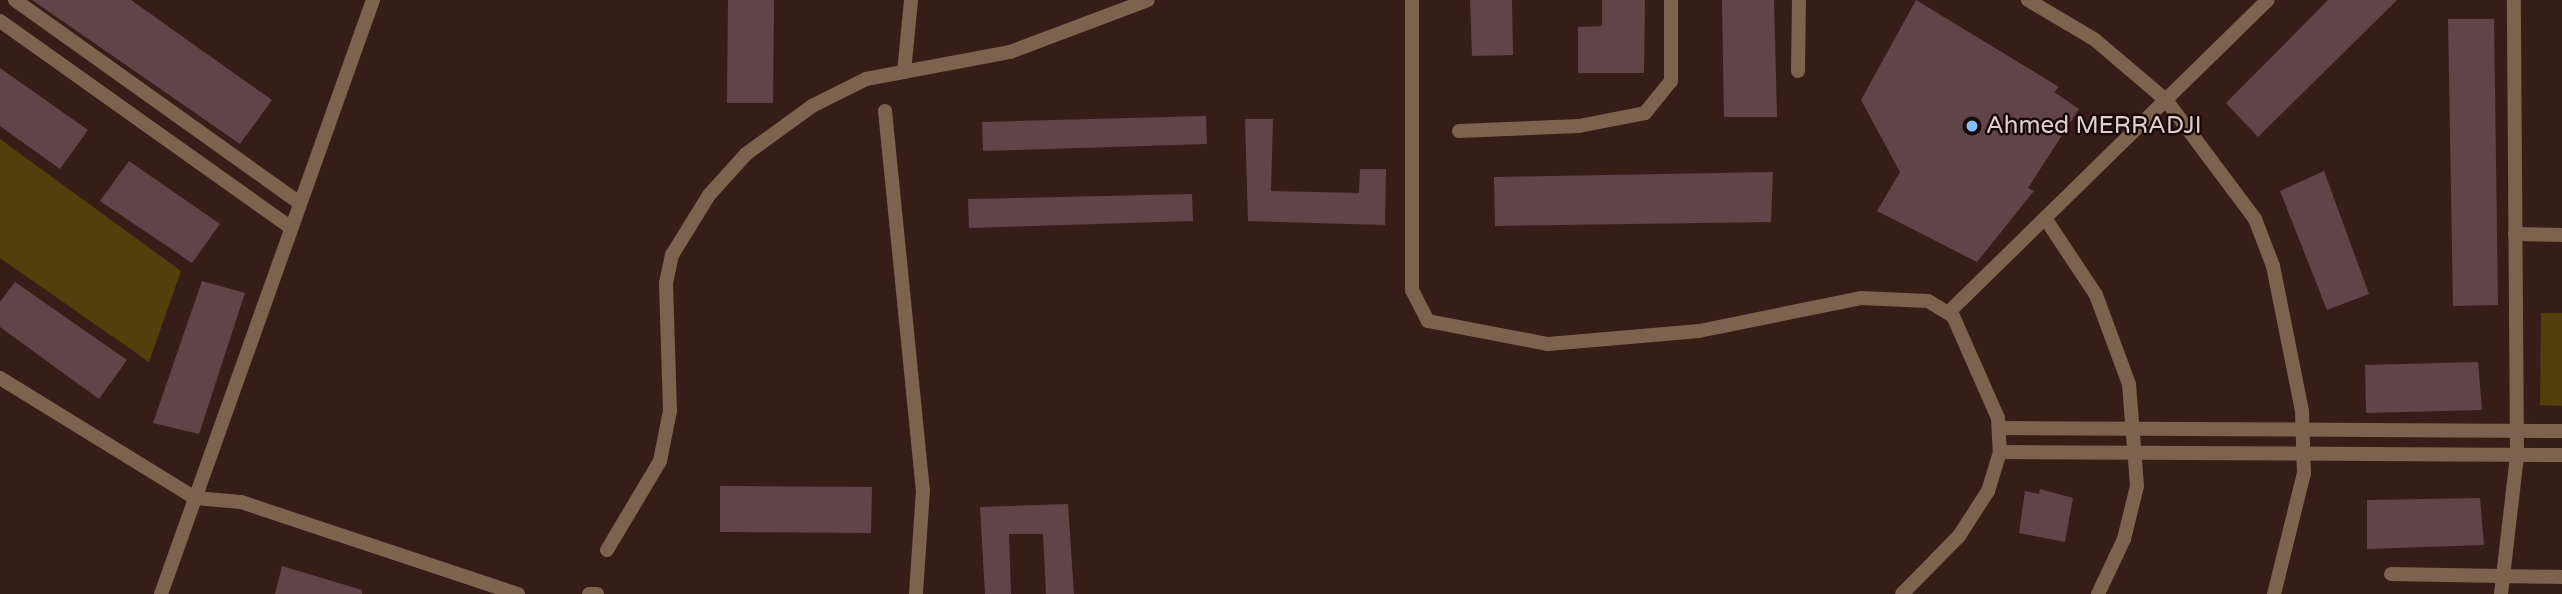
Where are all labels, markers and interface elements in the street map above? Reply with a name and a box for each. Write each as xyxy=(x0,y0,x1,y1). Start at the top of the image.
place label: Ahmed MERRADJI xyxy=(1986,112,2202,140)
marker: Ahmed MERRADJI xyxy=(1964,118,1980,134)

